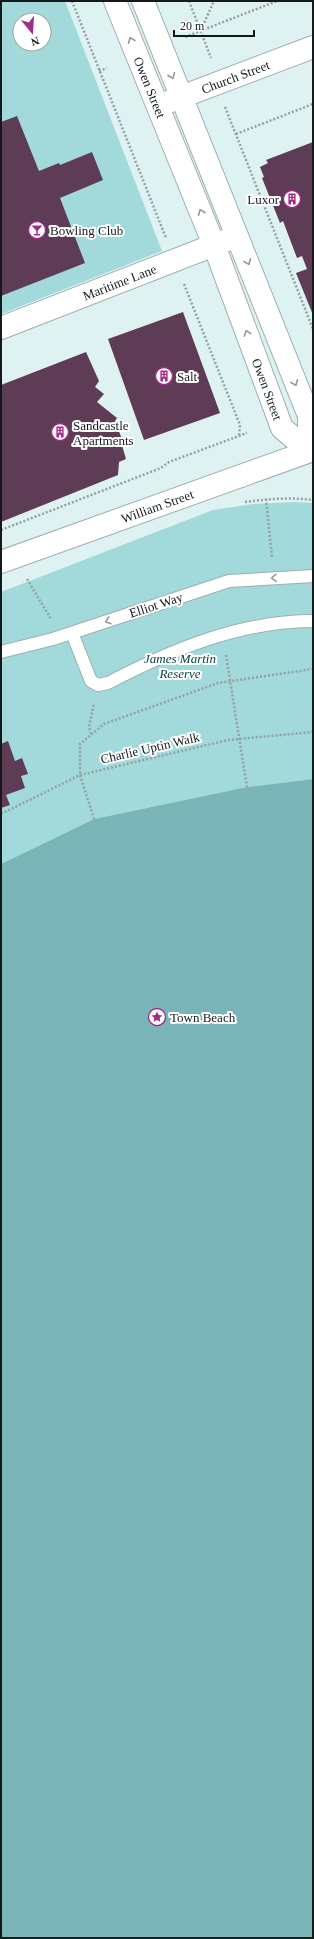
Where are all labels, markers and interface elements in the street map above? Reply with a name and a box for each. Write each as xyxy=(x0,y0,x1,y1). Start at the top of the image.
north arrow xyxy=(12,12,52,52)
scale bar xyxy=(174,12,254,38)
text: 20 m xyxy=(180,19,205,33)
text: N xyxy=(29,35,41,48)
one-way arrow xyxy=(127,36,135,43)
street label: Owen Street xyxy=(131,54,169,120)
street label: Church Street xyxy=(199,57,272,96)
one-way arrow xyxy=(168,73,176,80)
building icon: Luxor xyxy=(282,189,302,209)
place label: Luxor xyxy=(247,192,280,207)
one-way arrow xyxy=(197,208,205,215)
bar icon: Bowling Club xyxy=(27,220,47,240)
place label: Bowling Club xyxy=(50,223,123,238)
one-way arrow xyxy=(243,258,251,265)
street label: Maritime Lane xyxy=(80,261,158,303)
one-way arrow xyxy=(243,330,251,337)
street label: Owen Street xyxy=(249,356,286,422)
building icon: Salt xyxy=(154,366,174,386)
place label: Salt xyxy=(177,369,198,384)
one-way arrow xyxy=(291,379,299,386)
place label: Sandcastle Apartments xyxy=(73,418,134,448)
building icon: Sandcastle Apartments xyxy=(50,422,70,442)
street label: William Street xyxy=(119,486,196,526)
one-way arrow xyxy=(271,574,277,583)
street label: Elliot Way xyxy=(127,589,185,621)
one-way arrow xyxy=(105,616,112,625)
park label: James Martin Reserve xyxy=(144,651,216,681)
street label: Charlie Uptin Walk xyxy=(99,729,201,767)
place icon: Town Beach xyxy=(147,1007,167,1027)
place label: Town Beach xyxy=(170,1010,236,1025)

